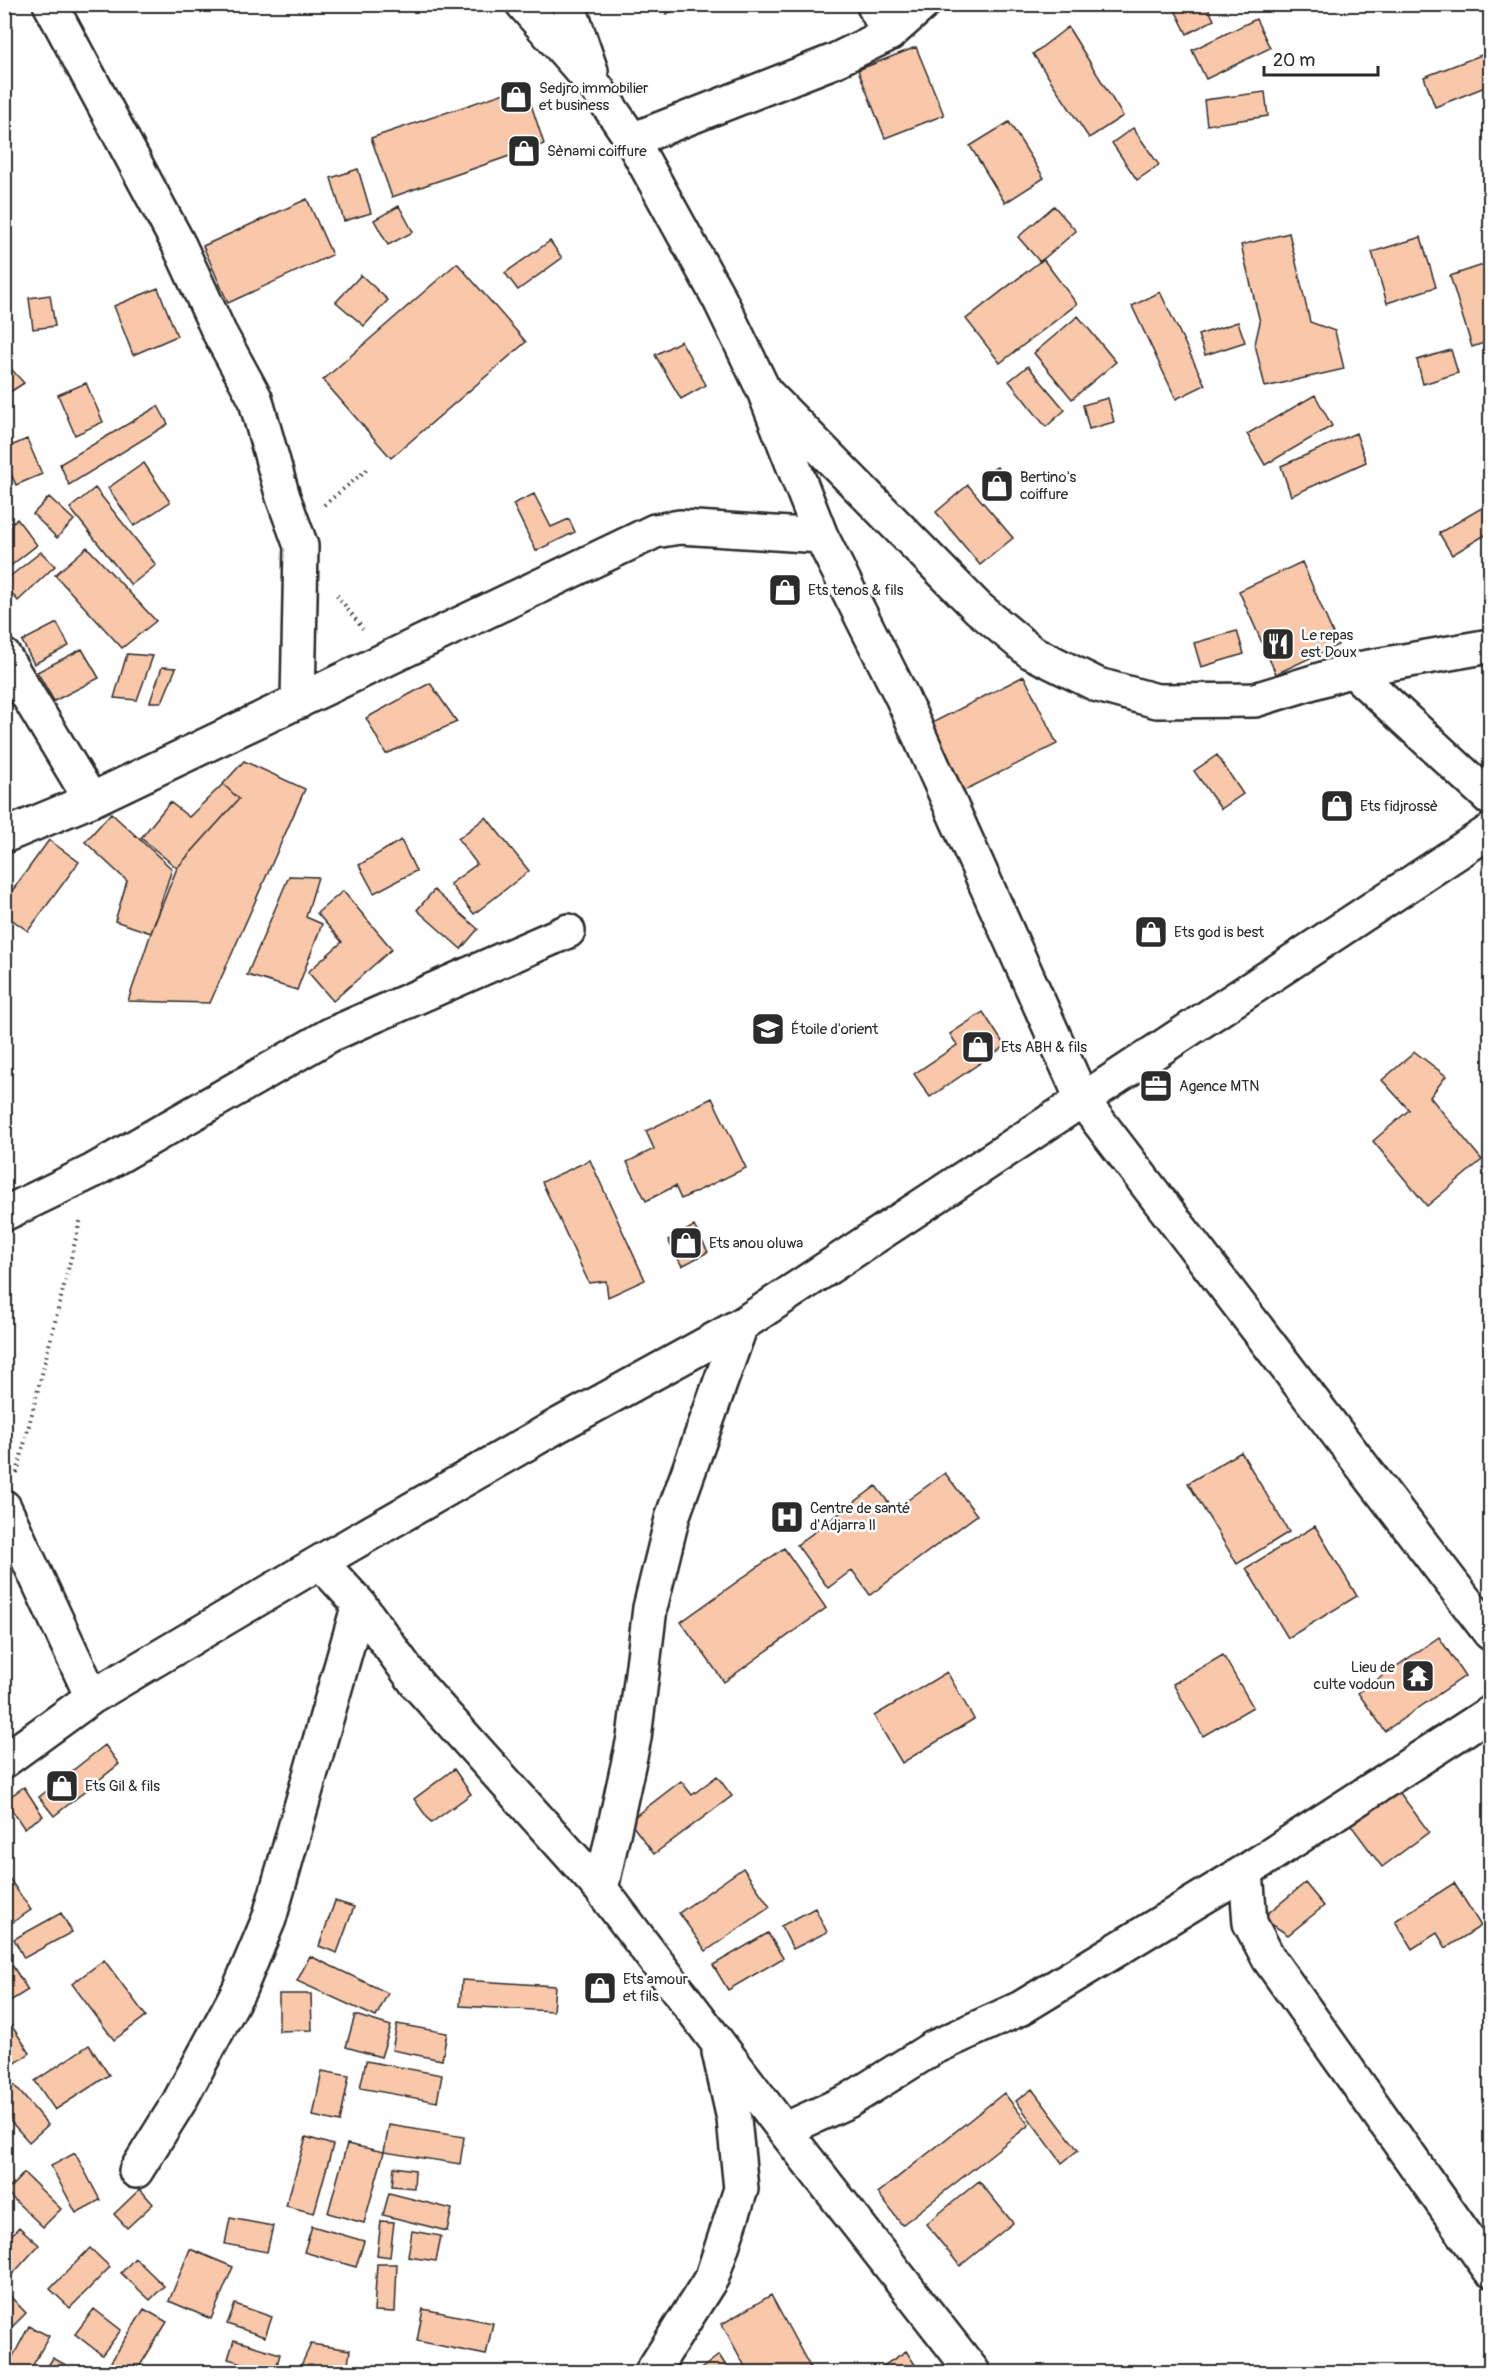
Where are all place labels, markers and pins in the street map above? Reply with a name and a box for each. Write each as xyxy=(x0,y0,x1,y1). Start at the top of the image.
shop icon: Sedjro immobilier et business xyxy=(498,79,534,115)
place label: Sedjro immobilier et business xyxy=(539,79,649,115)
shop icon: Sènami coiffure xyxy=(506,133,542,169)
place label: Sènami coiffure xyxy=(547,142,647,161)
shop icon: Bertino's coiffure xyxy=(979,468,1015,504)
place label: Bertino's coiffure xyxy=(1020,468,1077,504)
shop icon: Ets tenos & fils xyxy=(767,572,803,608)
place label: Ets tenos & fils xyxy=(808,581,904,600)
restaurant icon: Le repas est Doux xyxy=(1260,626,1296,662)
place label: Le repas est Doux xyxy=(1301,626,1357,662)
shop icon: Ets fidjrossè xyxy=(1319,788,1355,824)
place label: Ets fidjrossè xyxy=(1360,797,1438,816)
shop icon: Ets god is best xyxy=(1133,914,1169,950)
place label: Ets god is best xyxy=(1174,923,1265,942)
school or university icon: Étoile d'orient xyxy=(750,1011,786,1047)
place label: Étoile d'orient xyxy=(791,1020,879,1039)
shop icon: Ets ABH & fils xyxy=(960,1029,996,1065)
place label: Ets ABH & fils xyxy=(1001,1038,1087,1057)
office icon: Agence MTN xyxy=(1138,1068,1174,1104)
place label: Agence MTN xyxy=(1179,1077,1259,1096)
shop icon: Ets anou oluwa xyxy=(668,1225,704,1261)
place label: Ets anou oluwa xyxy=(709,1234,803,1253)
hospital icon: Centre de santé d'Adjarra ll xyxy=(769,1499,805,1535)
place label: Centre de santé d'Adjarra ll xyxy=(810,1499,910,1535)
place label: Lieu de culte vodoun xyxy=(1314,1658,1396,1694)
temple icon: Lieu de culte vodoun xyxy=(1400,1658,1436,1694)
shop icon: Ets Gil & fils xyxy=(44,1768,80,1804)
place label: Ets Gil & fils xyxy=(85,1777,160,1796)
shop icon: Ets amour et fils xyxy=(582,1970,618,2006)
place label: Ets amour et fils xyxy=(623,1970,689,2006)

